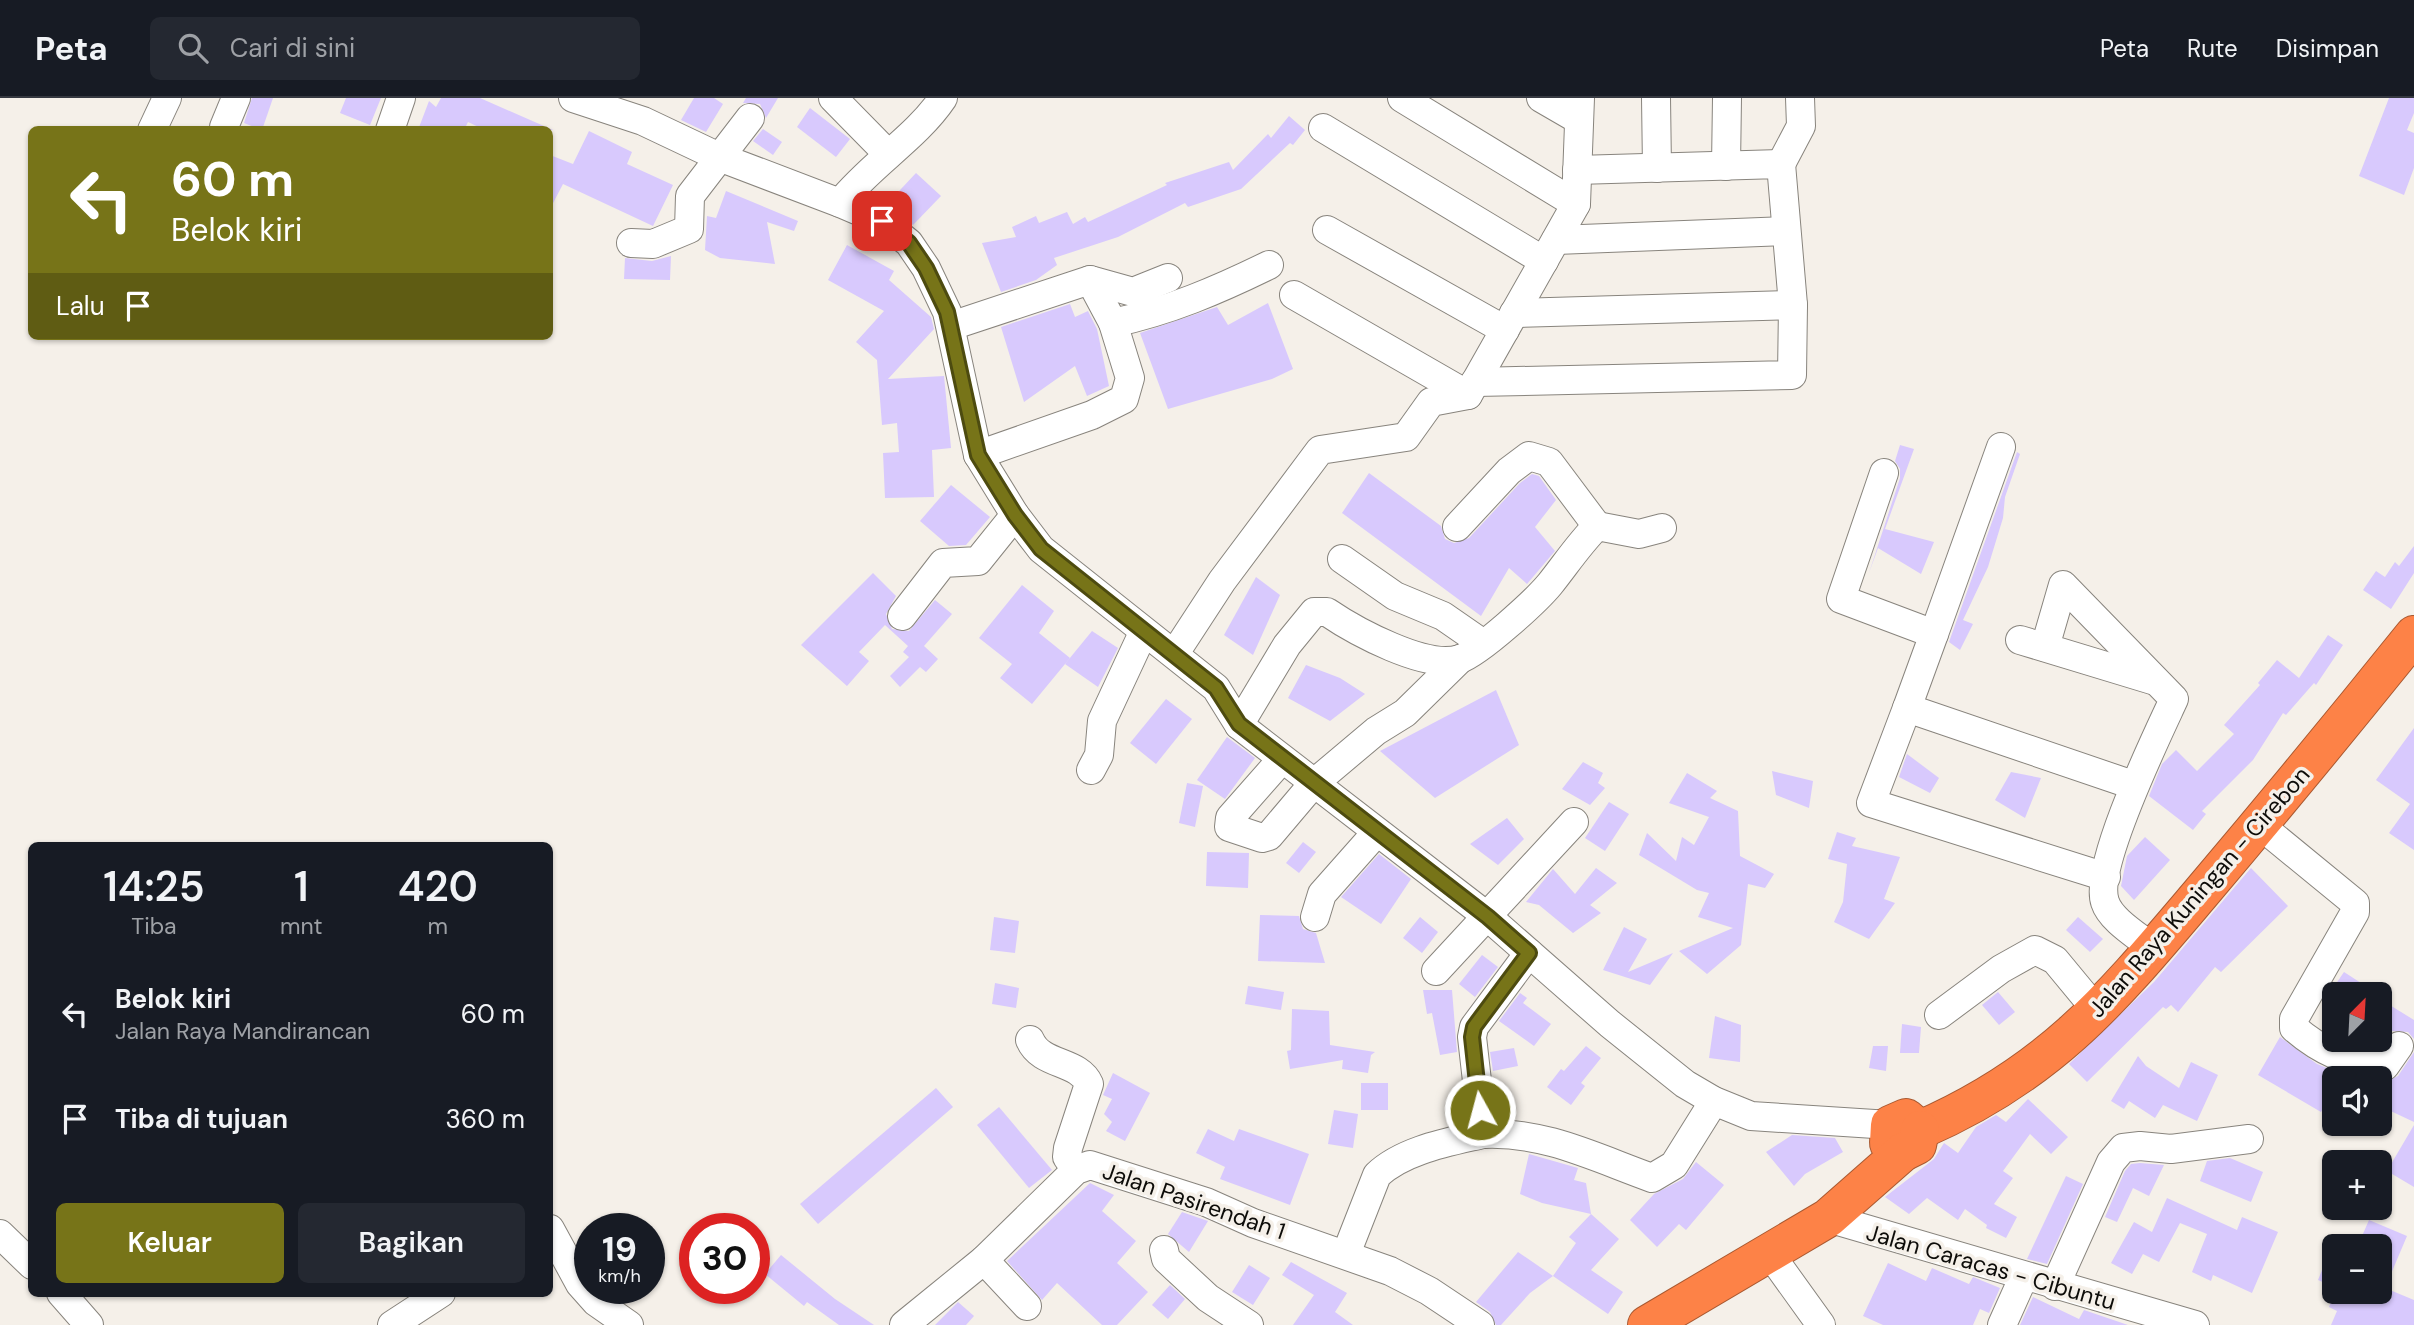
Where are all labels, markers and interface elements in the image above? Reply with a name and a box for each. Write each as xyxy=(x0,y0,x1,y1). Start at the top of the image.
search box xyxy=(150,17,640,80)
text: Peta xyxy=(35,27,108,70)
icon: search xyxy=(174,29,212,67)
text: Cari di sini xyxy=(230,31,355,65)
text: Peta xyxy=(2100,33,2149,64)
text: Rute xyxy=(2187,33,2238,64)
text: Disimpan xyxy=(2276,33,2379,64)
text: 60 m xyxy=(171,147,294,211)
icon: left xyxy=(56,154,147,245)
pin xyxy=(852,191,912,251)
icon: arrive xyxy=(863,202,901,240)
text: Belok kiri xyxy=(171,209,303,251)
icon: arrive xyxy=(119,287,157,325)
text: Lalu xyxy=(56,289,105,323)
street label: Jalan Raya Kuningan - Cirebon xyxy=(2082,760,2316,1024)
text: 14:25 xyxy=(103,859,205,914)
text: 1 xyxy=(294,859,309,914)
text: 420 xyxy=(398,859,478,914)
text: Tiba xyxy=(131,911,177,941)
text: mnt xyxy=(280,911,323,941)
text: m xyxy=(428,911,448,941)
text: Belok kiri xyxy=(115,982,231,1016)
north arrow xyxy=(2322,982,2392,1052)
map controls xyxy=(2322,982,2392,1304)
icon: left xyxy=(56,995,94,1033)
text: 60 m xyxy=(461,997,525,1031)
text: Jalan Raya Mandirancan xyxy=(115,1016,370,1046)
button: sound xyxy=(2322,1066,2392,1136)
position arrow xyxy=(1443,1073,1517,1147)
icon: arrive xyxy=(56,1100,94,1138)
text: Tiba di tujuan xyxy=(115,1102,288,1136)
text: 360 m xyxy=(445,1102,525,1136)
button: + xyxy=(2322,1150,2392,1220)
street label: Jalan Pasirendah 1 xyxy=(1099,1156,1289,1246)
button: Keluar xyxy=(56,1203,284,1283)
button: Bagikan xyxy=(298,1203,525,1283)
speed limit sign: 30 xyxy=(679,1213,770,1304)
street label: Jalan Caracas - Cibuntu xyxy=(1863,1217,2119,1317)
text: 19 xyxy=(602,1226,637,1272)
button: − xyxy=(2322,1234,2392,1304)
text: km/h xyxy=(598,1264,641,1288)

